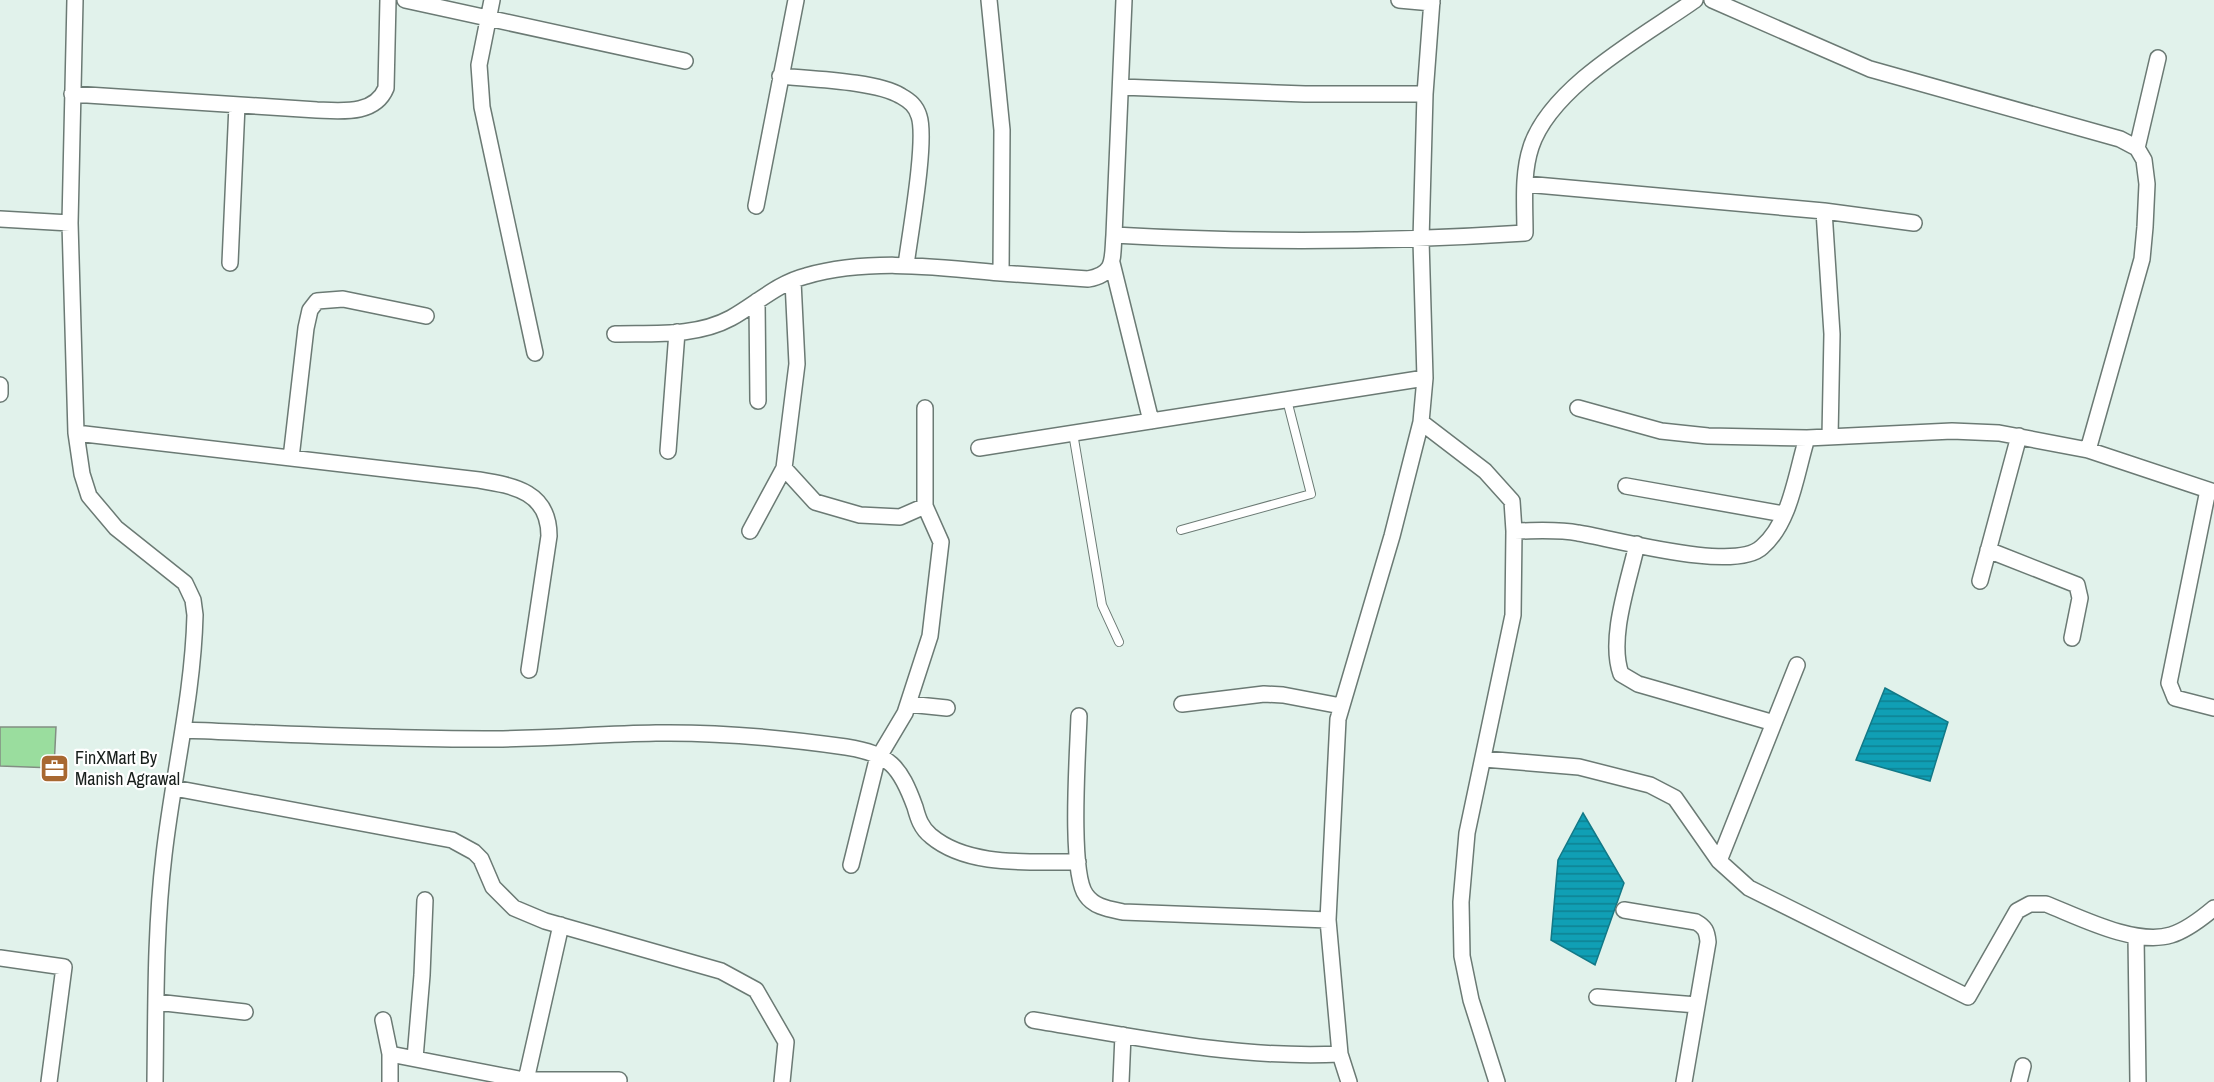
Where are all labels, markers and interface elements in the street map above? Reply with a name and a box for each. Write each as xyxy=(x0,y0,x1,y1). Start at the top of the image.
place label: FinXMart By Manish Agrawal xyxy=(75,745,180,791)
office icon: FinXMart By Manish Agrawal xyxy=(38,752,70,784)

